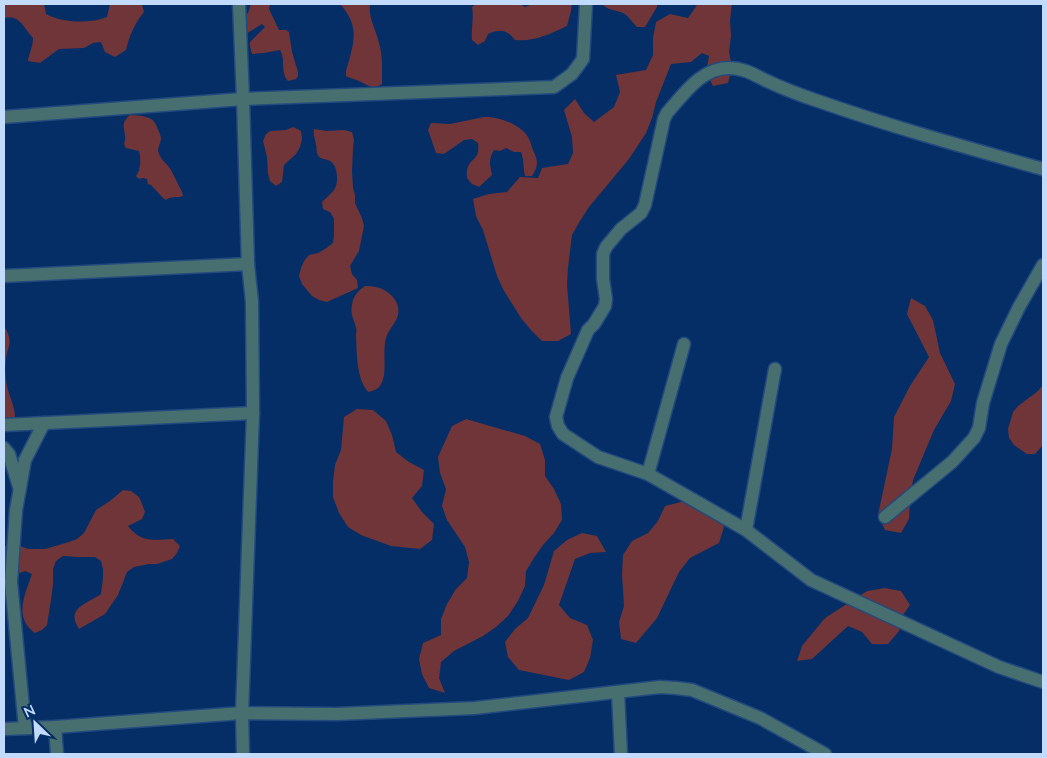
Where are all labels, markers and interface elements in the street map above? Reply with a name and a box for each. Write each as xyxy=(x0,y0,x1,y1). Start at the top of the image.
north arrow xyxy=(10,698,60,748)
text: N xyxy=(21,701,38,721)

